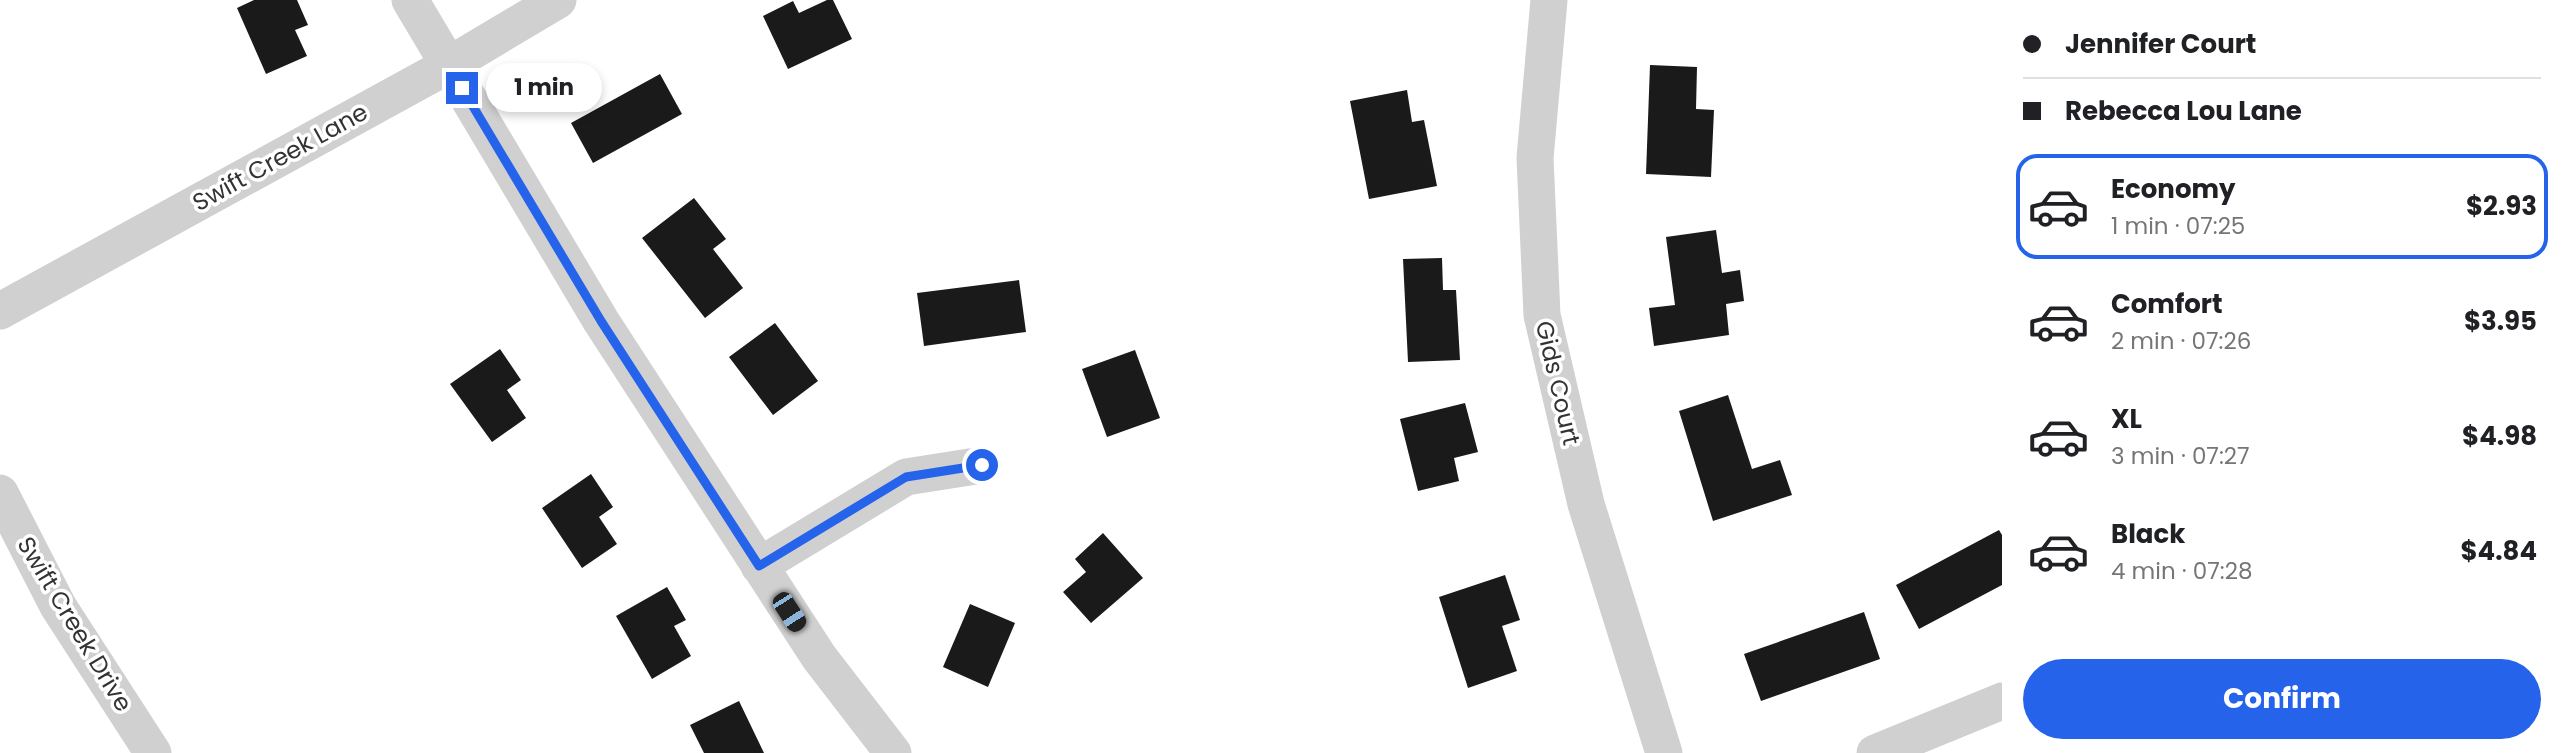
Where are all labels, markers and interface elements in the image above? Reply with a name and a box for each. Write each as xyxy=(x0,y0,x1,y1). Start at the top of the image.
text: Jennifer Court xyxy=(2065,26,2256,62)
callout: 1 min xyxy=(486,64,602,112)
text: 1 min xyxy=(514,71,574,103)
route end xyxy=(446,72,478,104)
text: Rebecca Lou Lane xyxy=(2065,93,2302,129)
street label: Swift Creek Lane xyxy=(186,95,374,219)
text: Economy xyxy=(2111,171,2235,207)
icon: car xyxy=(2027,175,2090,238)
text: $2.93 xyxy=(2466,188,2537,224)
text: 1 min · 07:25 xyxy=(2111,210,2245,242)
text: Comfort xyxy=(2111,286,2223,322)
icon: car xyxy=(2027,290,2090,353)
text: $3.95 xyxy=(2464,303,2537,339)
street label: Gids Court xyxy=(1528,318,1588,448)
text: 2 min · 07:26 xyxy=(2111,325,2251,357)
text: XL xyxy=(2111,401,2142,437)
icon: car xyxy=(2027,405,2090,468)
text: $4.98 xyxy=(2462,418,2537,454)
text: 3 min · 07:27 xyxy=(2111,440,2250,472)
route start xyxy=(966,449,998,481)
text: Black xyxy=(2111,516,2185,552)
icon: car xyxy=(2027,520,2090,583)
street label: Swift Creek Drive xyxy=(10,530,140,718)
text: $4.84 xyxy=(2461,533,2537,569)
text: 4 min · 07:28 xyxy=(2111,555,2252,587)
car xyxy=(769,589,810,635)
button: Confirm xyxy=(2023,659,2541,739)

